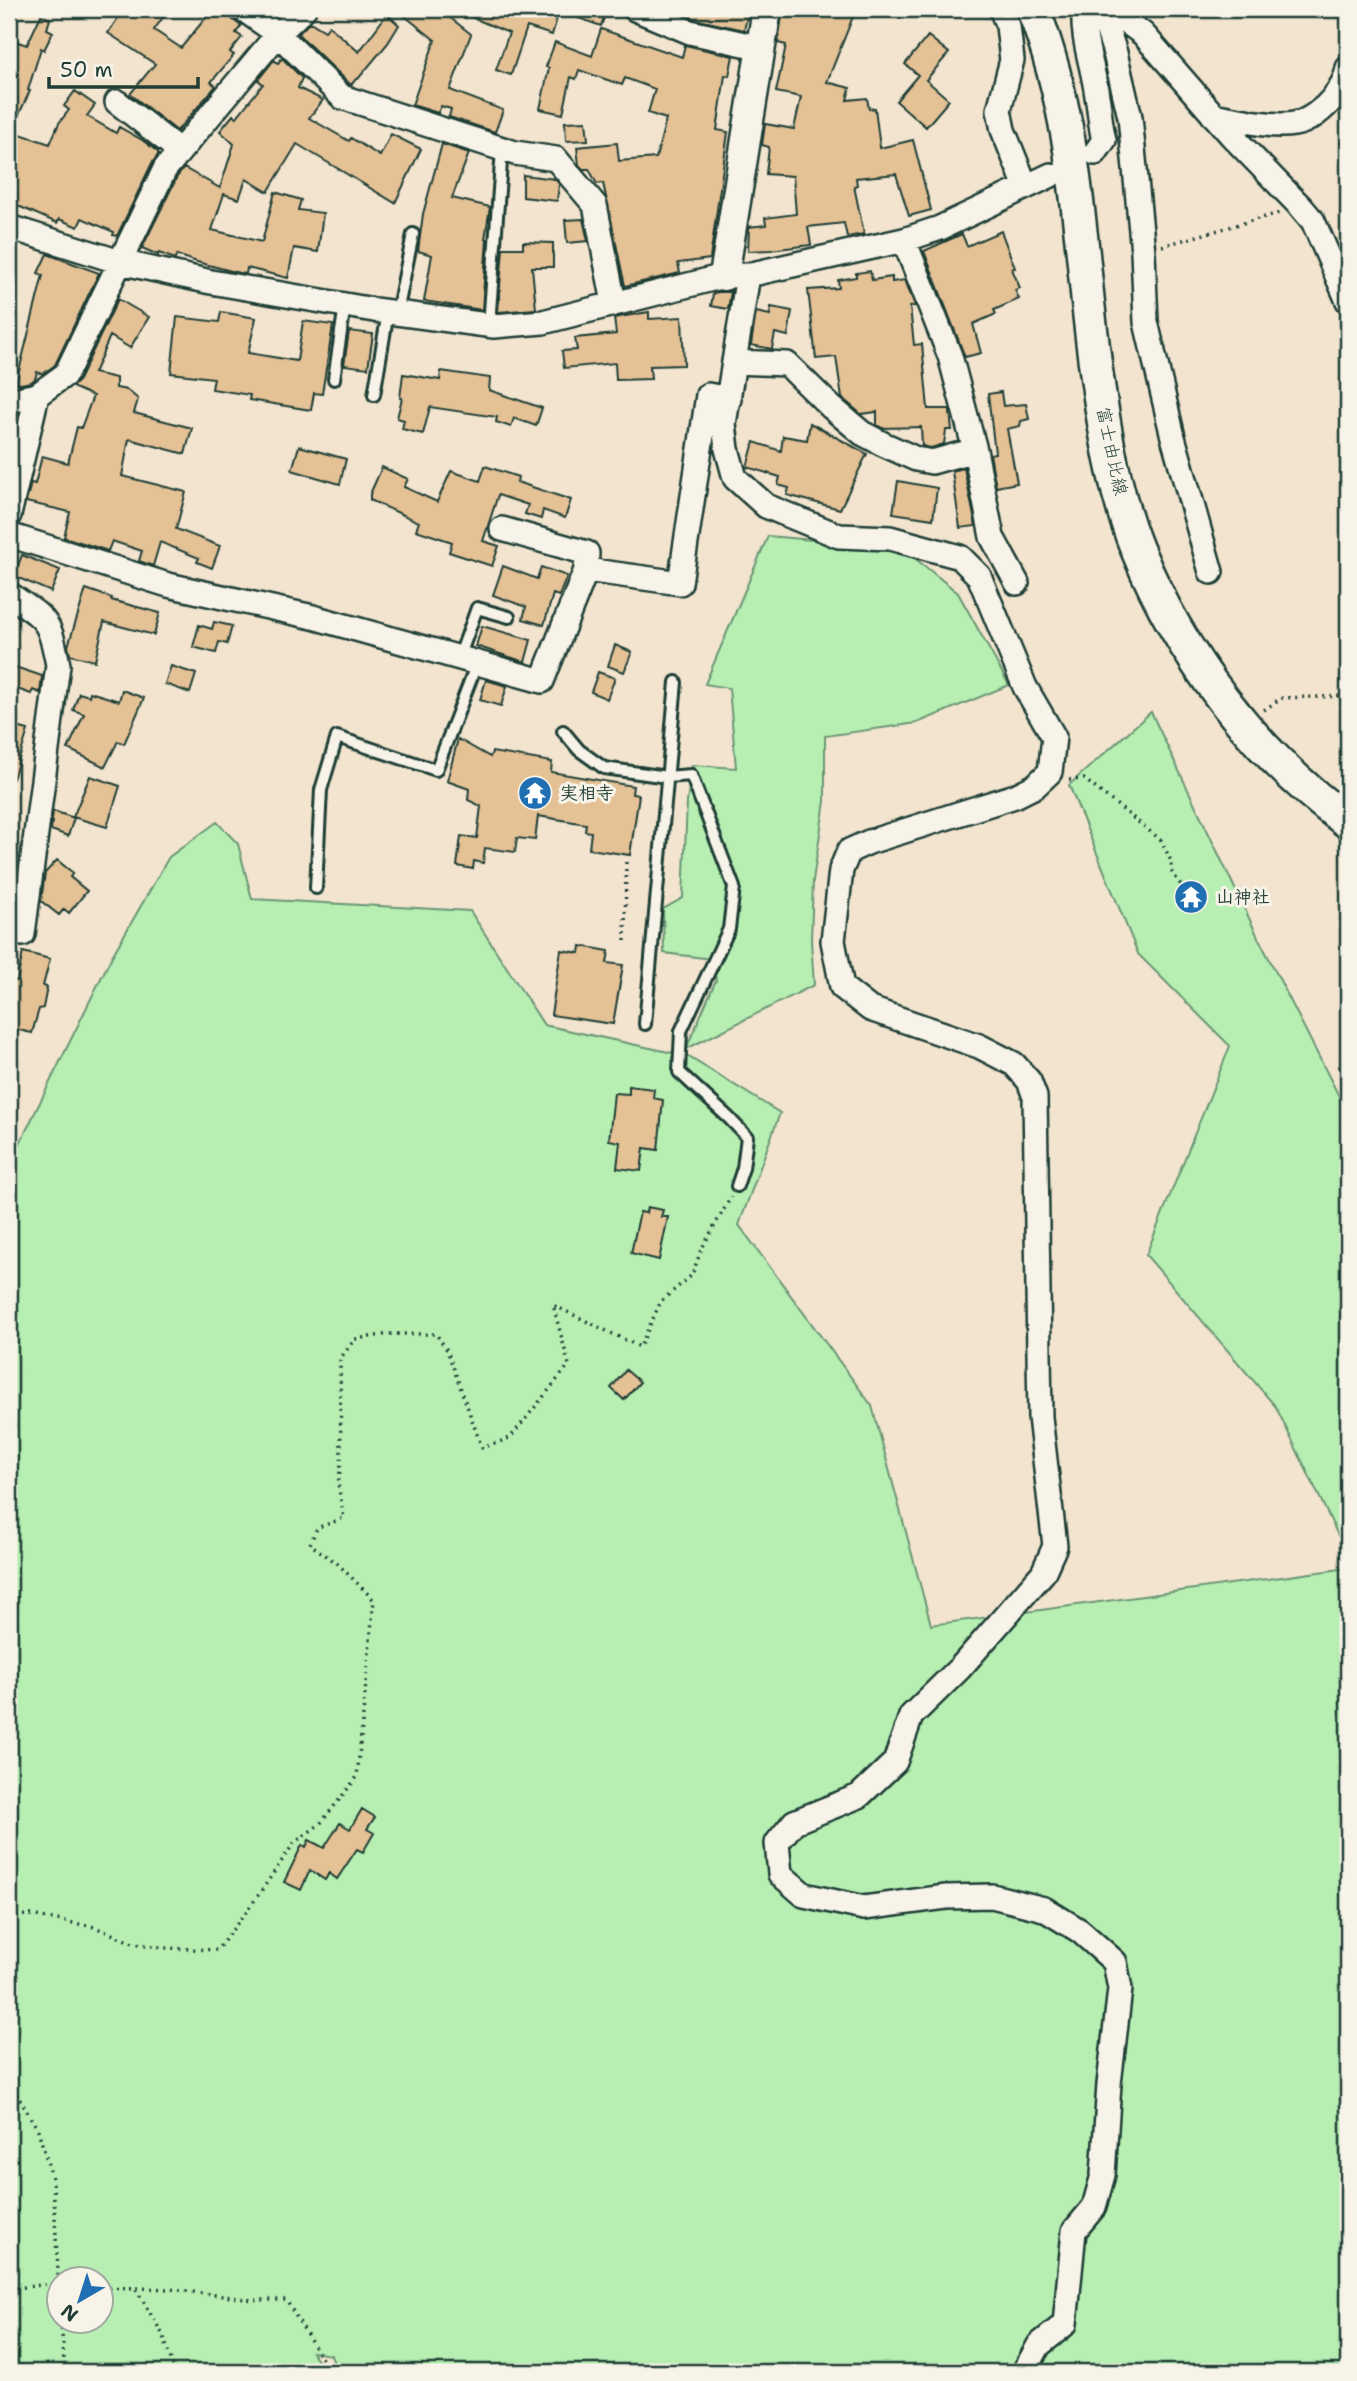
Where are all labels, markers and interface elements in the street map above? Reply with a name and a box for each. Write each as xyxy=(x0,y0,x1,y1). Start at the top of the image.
scale bar xyxy=(49,46,198,90)
text: 50 m xyxy=(60,56,113,84)
street label: 富士由比線 xyxy=(1091,404,1133,498)
temple icon: 実相寺 xyxy=(516,774,554,812)
place label: 実相寺 xyxy=(560,781,614,805)
temple icon: 山神社 xyxy=(1172,878,1210,916)
place label: 山神社 xyxy=(1216,885,1270,909)
north arrow xyxy=(46,2266,116,2336)
text: N xyxy=(56,2298,83,2327)

